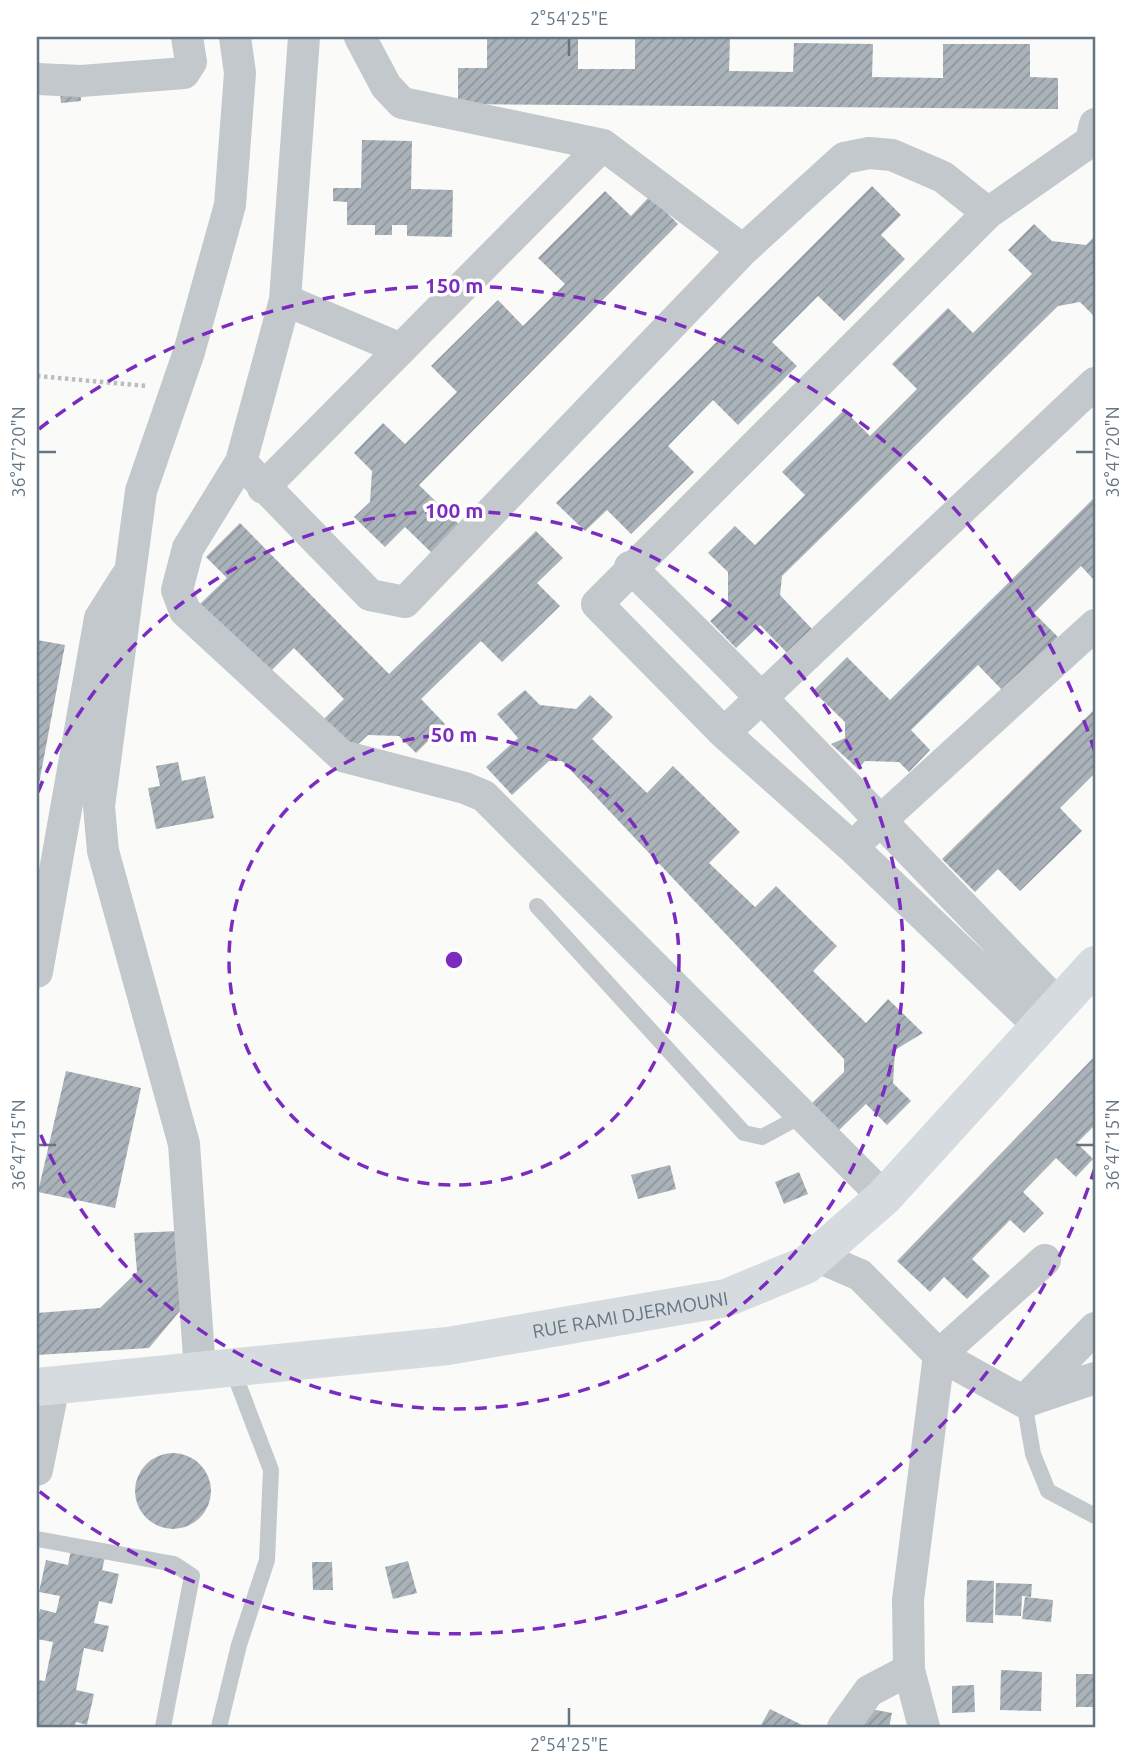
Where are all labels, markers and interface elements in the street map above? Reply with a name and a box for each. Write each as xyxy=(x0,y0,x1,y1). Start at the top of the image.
text: 2°54'25"E xyxy=(530,8,608,28)
text: 150 m xyxy=(425,273,483,297)
text: 36°47'20"N xyxy=(8,406,28,498)
text: 36°47'20"N xyxy=(1102,406,1122,498)
text: 100 m xyxy=(425,498,483,522)
text: 50 m xyxy=(431,722,477,746)
centre of rings xyxy=(442,948,466,972)
text: 36°47'15"N xyxy=(8,1099,28,1191)
text: 36°47'15"N xyxy=(1102,1099,1122,1191)
street label: RUE RAMI DJERMOUNI xyxy=(531,1287,730,1342)
text: 2°54'25"E xyxy=(530,1734,608,1754)

